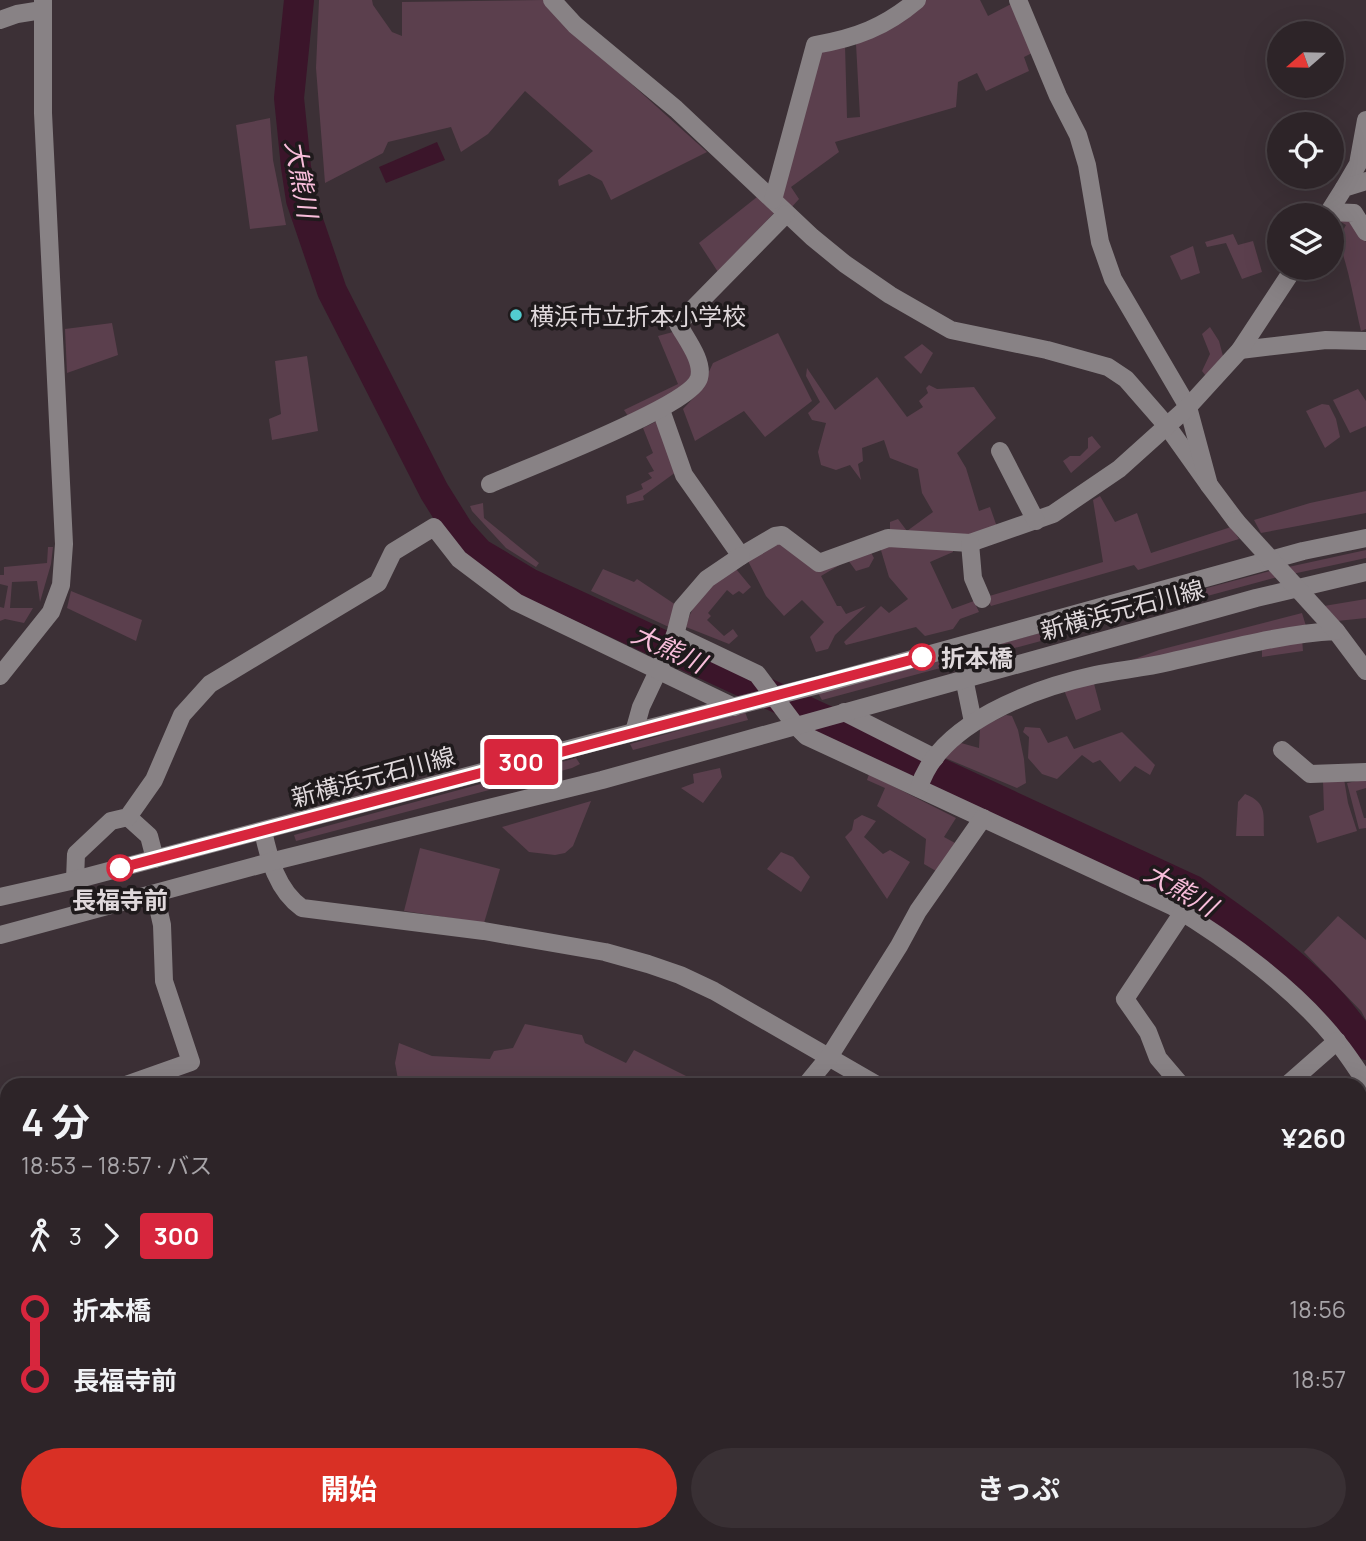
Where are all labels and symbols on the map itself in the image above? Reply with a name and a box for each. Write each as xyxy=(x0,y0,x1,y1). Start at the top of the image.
north arrow xyxy=(1267,21,1344,98)
water label: 大熊川 xyxy=(277,137,327,223)
place label: 横浜市立折本小学校 xyxy=(530,299,746,332)
marker: 横浜市立折本小学校 xyxy=(508,307,524,323)
street label: 新横浜元石川線 xyxy=(1037,571,1207,647)
water label: 大熊川 xyxy=(626,615,715,682)
place label: 折本橋 xyxy=(941,641,1013,674)
marker: 折本橋 xyxy=(909,644,935,670)
street label: 新横浜元石川線 xyxy=(288,738,458,814)
line badge: 300 xyxy=(481,739,561,785)
water label: 大熊川 xyxy=(1138,854,1226,926)
marker: 長福寺前 xyxy=(107,855,133,881)
place label: 長福寺前 xyxy=(72,883,168,916)

